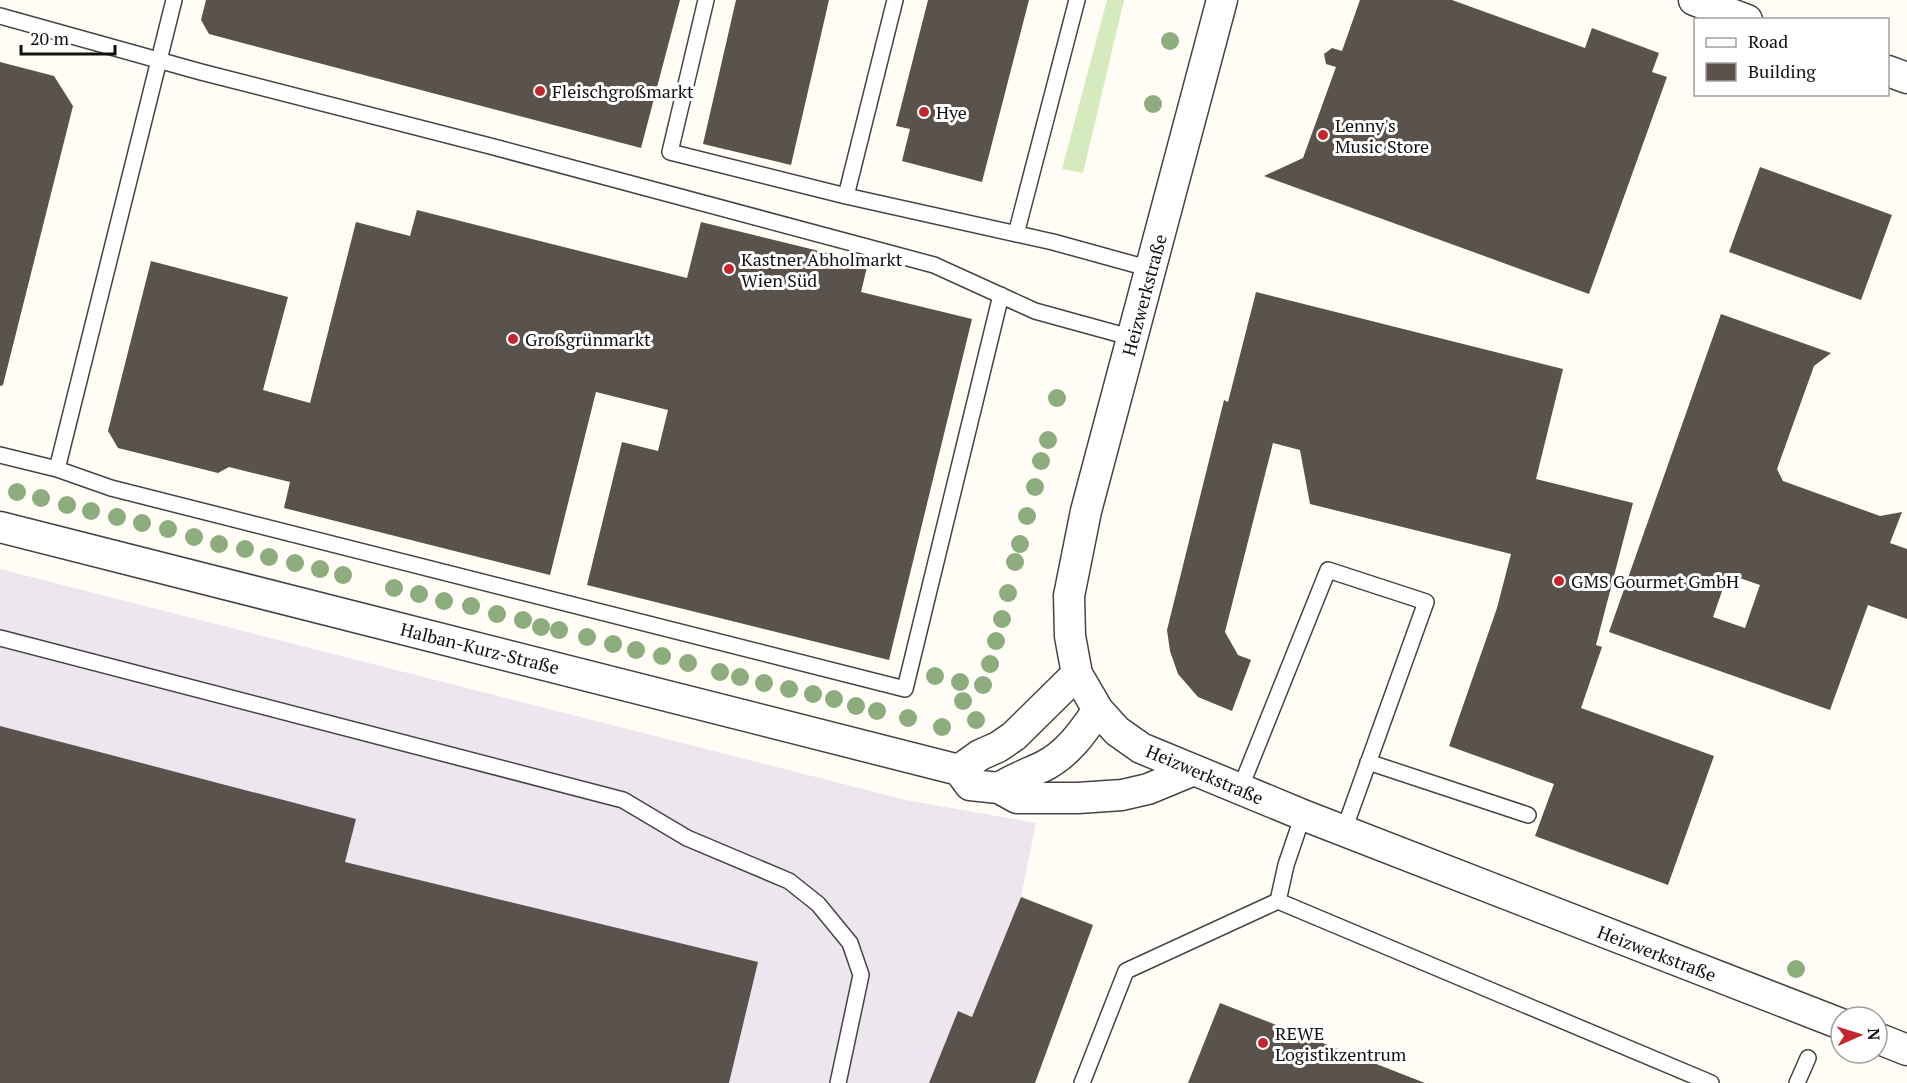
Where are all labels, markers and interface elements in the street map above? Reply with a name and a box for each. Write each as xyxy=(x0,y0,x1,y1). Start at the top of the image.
scale bar xyxy=(21,18,116,56)
legend xyxy=(1694,18,1889,96)
text: 20 m xyxy=(30,26,70,50)
text: Road xyxy=(1748,29,1788,53)
text: Building xyxy=(1748,59,1816,83)
place label: Fleischgroßmarkt xyxy=(552,79,694,103)
marker: Fleischgroßmarkt xyxy=(533,84,547,98)
place label: Hye xyxy=(936,100,967,124)
marker: Hye xyxy=(917,105,931,119)
place label: Lenny's Music Store xyxy=(1335,113,1429,158)
marker: Lenny's Music Store xyxy=(1316,128,1330,142)
street label: Heizwerkstraße xyxy=(1116,231,1172,359)
place label: Kastner Abholmarkt Wien Süd xyxy=(741,247,903,292)
marker: Kastner Abholmarkt Wien Süd xyxy=(722,262,736,276)
place label: Großgrünmarkt xyxy=(525,327,651,351)
marker: Großgrünmarkt xyxy=(506,332,520,346)
place label: GMS Gourmet GmbH xyxy=(1571,569,1739,593)
marker: GMS Gourmet GmbH xyxy=(1552,574,1566,588)
street label: Halban-Kurz-Straße xyxy=(398,617,562,679)
street label: Heizwerkstraße xyxy=(1143,738,1267,810)
street label: Heizwerkstraße xyxy=(1594,919,1720,987)
north arrow xyxy=(1829,1005,1889,1065)
place label: REWE Logistikzentrum xyxy=(1275,1021,1407,1066)
text: N xyxy=(1863,1028,1885,1041)
marker: REWE Logistikzentrum xyxy=(1256,1036,1270,1050)

